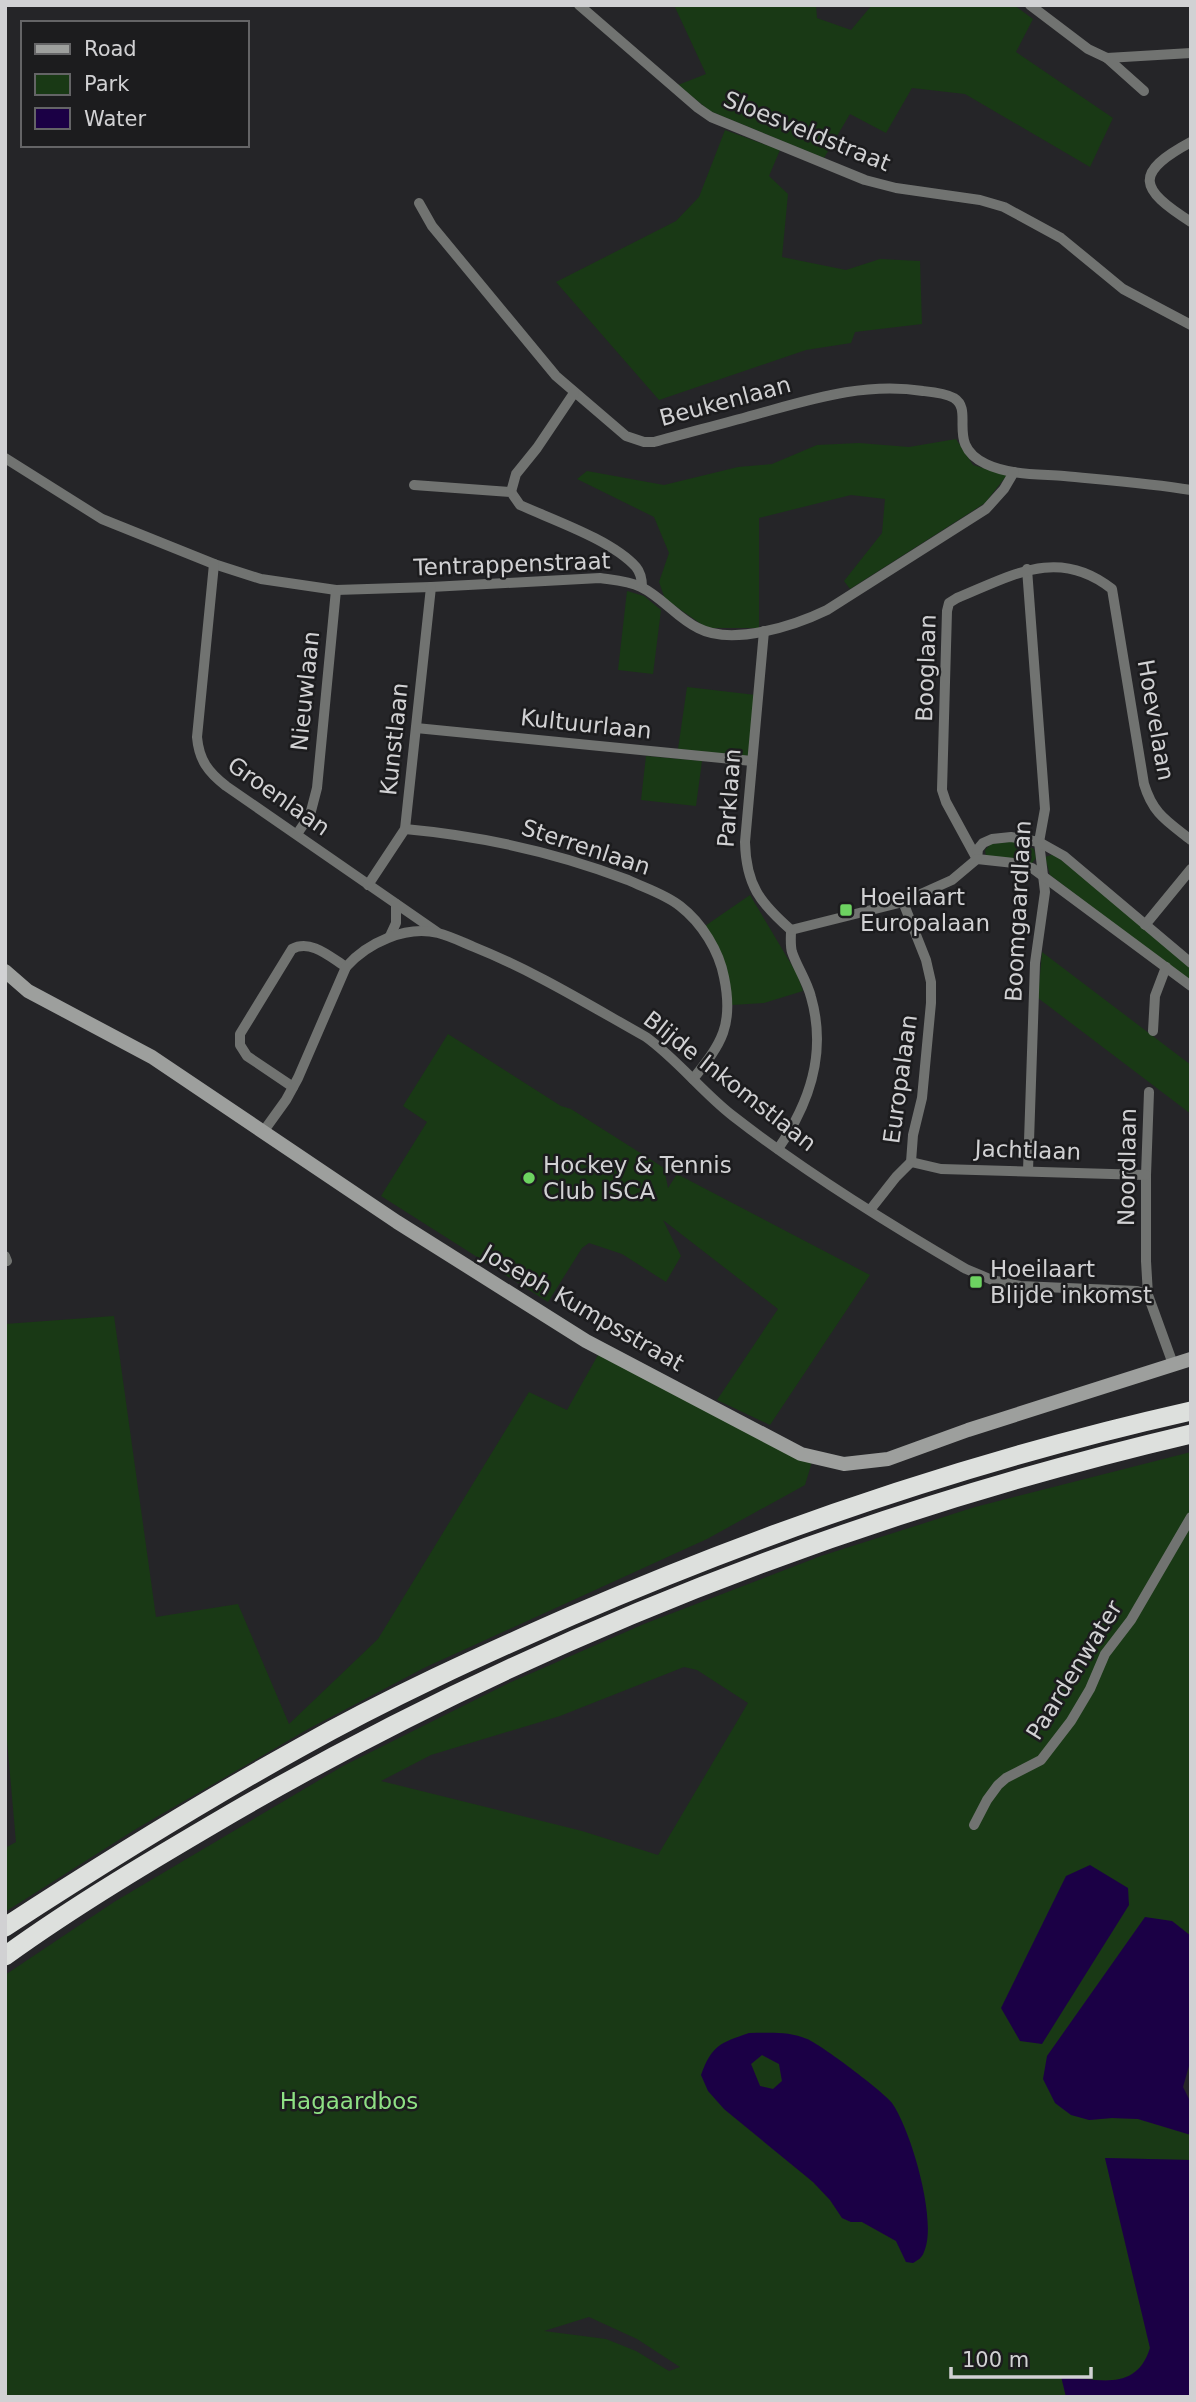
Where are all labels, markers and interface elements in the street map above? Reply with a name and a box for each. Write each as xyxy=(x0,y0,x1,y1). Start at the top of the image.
legend xyxy=(21,21,248,147)
text: Road xyxy=(84,37,137,61)
text: Park xyxy=(84,72,130,96)
street label: Sloesveldstraat xyxy=(720,86,894,176)
text: Water xyxy=(84,107,146,131)
street label: Beukenlaan xyxy=(656,371,794,431)
street label: Tentrappenstraat xyxy=(412,548,611,580)
street label: Booglaan xyxy=(911,614,941,722)
street label: Nieuwlaan xyxy=(286,630,324,752)
street label: Hoevelaan xyxy=(1133,657,1179,783)
street label: Kunstlaan xyxy=(375,681,413,797)
street label: Kultuurlaan xyxy=(519,704,653,744)
street label: Parklaan xyxy=(713,748,745,848)
street label: Groenlaan xyxy=(223,751,335,841)
street label: Sterrenlaan xyxy=(518,814,654,880)
street label: Boomgaardlaan xyxy=(1000,819,1036,1003)
place label: Hoeilaart Europalaan xyxy=(860,884,990,936)
marker: Hoeilaart Europalaan xyxy=(838,902,854,918)
street label: Blijde Inkomstlaan xyxy=(639,1006,821,1156)
street label: Europalaan xyxy=(878,1013,922,1145)
street label: Noordlaan xyxy=(1113,1108,1141,1226)
street label: Jachtlaan xyxy=(972,1135,1082,1165)
place label: Hockey & Tennis Club ISCA xyxy=(543,1152,732,1204)
marker: Hockey & Tennis Club ISCA xyxy=(521,1170,537,1186)
street label: Joseph Kumpsstraat xyxy=(476,1239,689,1376)
place label: Hoeilaart Blijde inkomst xyxy=(990,1256,1152,1308)
marker: Hoeilaart Blijde inkomst xyxy=(968,1274,984,1290)
street label: Paardenwater xyxy=(1021,1595,1127,1744)
park label: Hagaardbos xyxy=(280,2088,418,2114)
scale bar xyxy=(951,2336,1091,2380)
text: 100 m xyxy=(962,2348,1029,2372)

